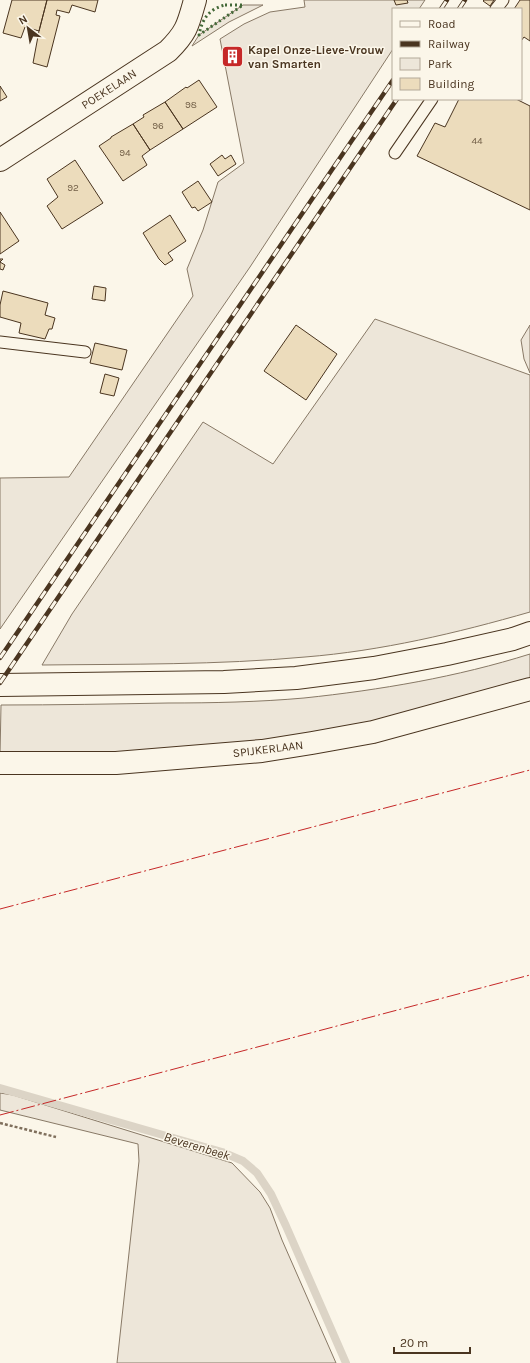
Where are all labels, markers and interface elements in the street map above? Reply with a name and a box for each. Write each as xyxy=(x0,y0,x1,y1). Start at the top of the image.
north arrow xyxy=(8,8,48,48)
legend xyxy=(392,8,522,100)
text: N xyxy=(16,12,30,27)
text: Road xyxy=(428,17,456,31)
text: Railway xyxy=(428,37,470,51)
place label: Kapel Onze-Lieve-Vrouw van Smarten xyxy=(248,43,384,71)
building icon: Kapel Onze-Lieve-Vrouw van Smarten xyxy=(219,44,245,70)
text: Park xyxy=(428,57,453,71)
street label: POEKELAAN xyxy=(79,66,139,112)
text: Building xyxy=(428,77,475,91)
house number: 98 xyxy=(185,99,197,111)
house number: 96 xyxy=(152,120,164,132)
house number: 44 xyxy=(471,135,483,147)
house number: 94 xyxy=(119,147,131,159)
house number: 92 xyxy=(67,182,79,194)
street label: SPIJKERLAAN xyxy=(232,738,304,760)
water label: Beverenbeek xyxy=(162,1129,232,1163)
scale bar xyxy=(394,1329,470,1355)
text: 20 m xyxy=(400,1336,428,1350)

